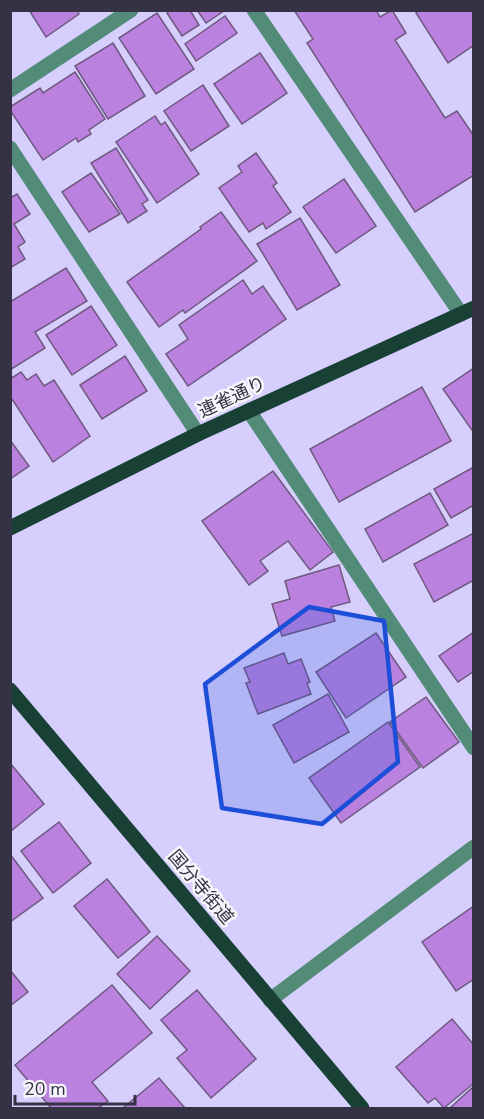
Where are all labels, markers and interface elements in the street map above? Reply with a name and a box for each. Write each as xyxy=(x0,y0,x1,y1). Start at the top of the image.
street label: 連雀通り xyxy=(194,371,270,423)
street label: 国分寺街道 xyxy=(163,845,239,929)
scale bar xyxy=(15,1068,135,1106)
text: 20 m xyxy=(24,1077,66,1101)

